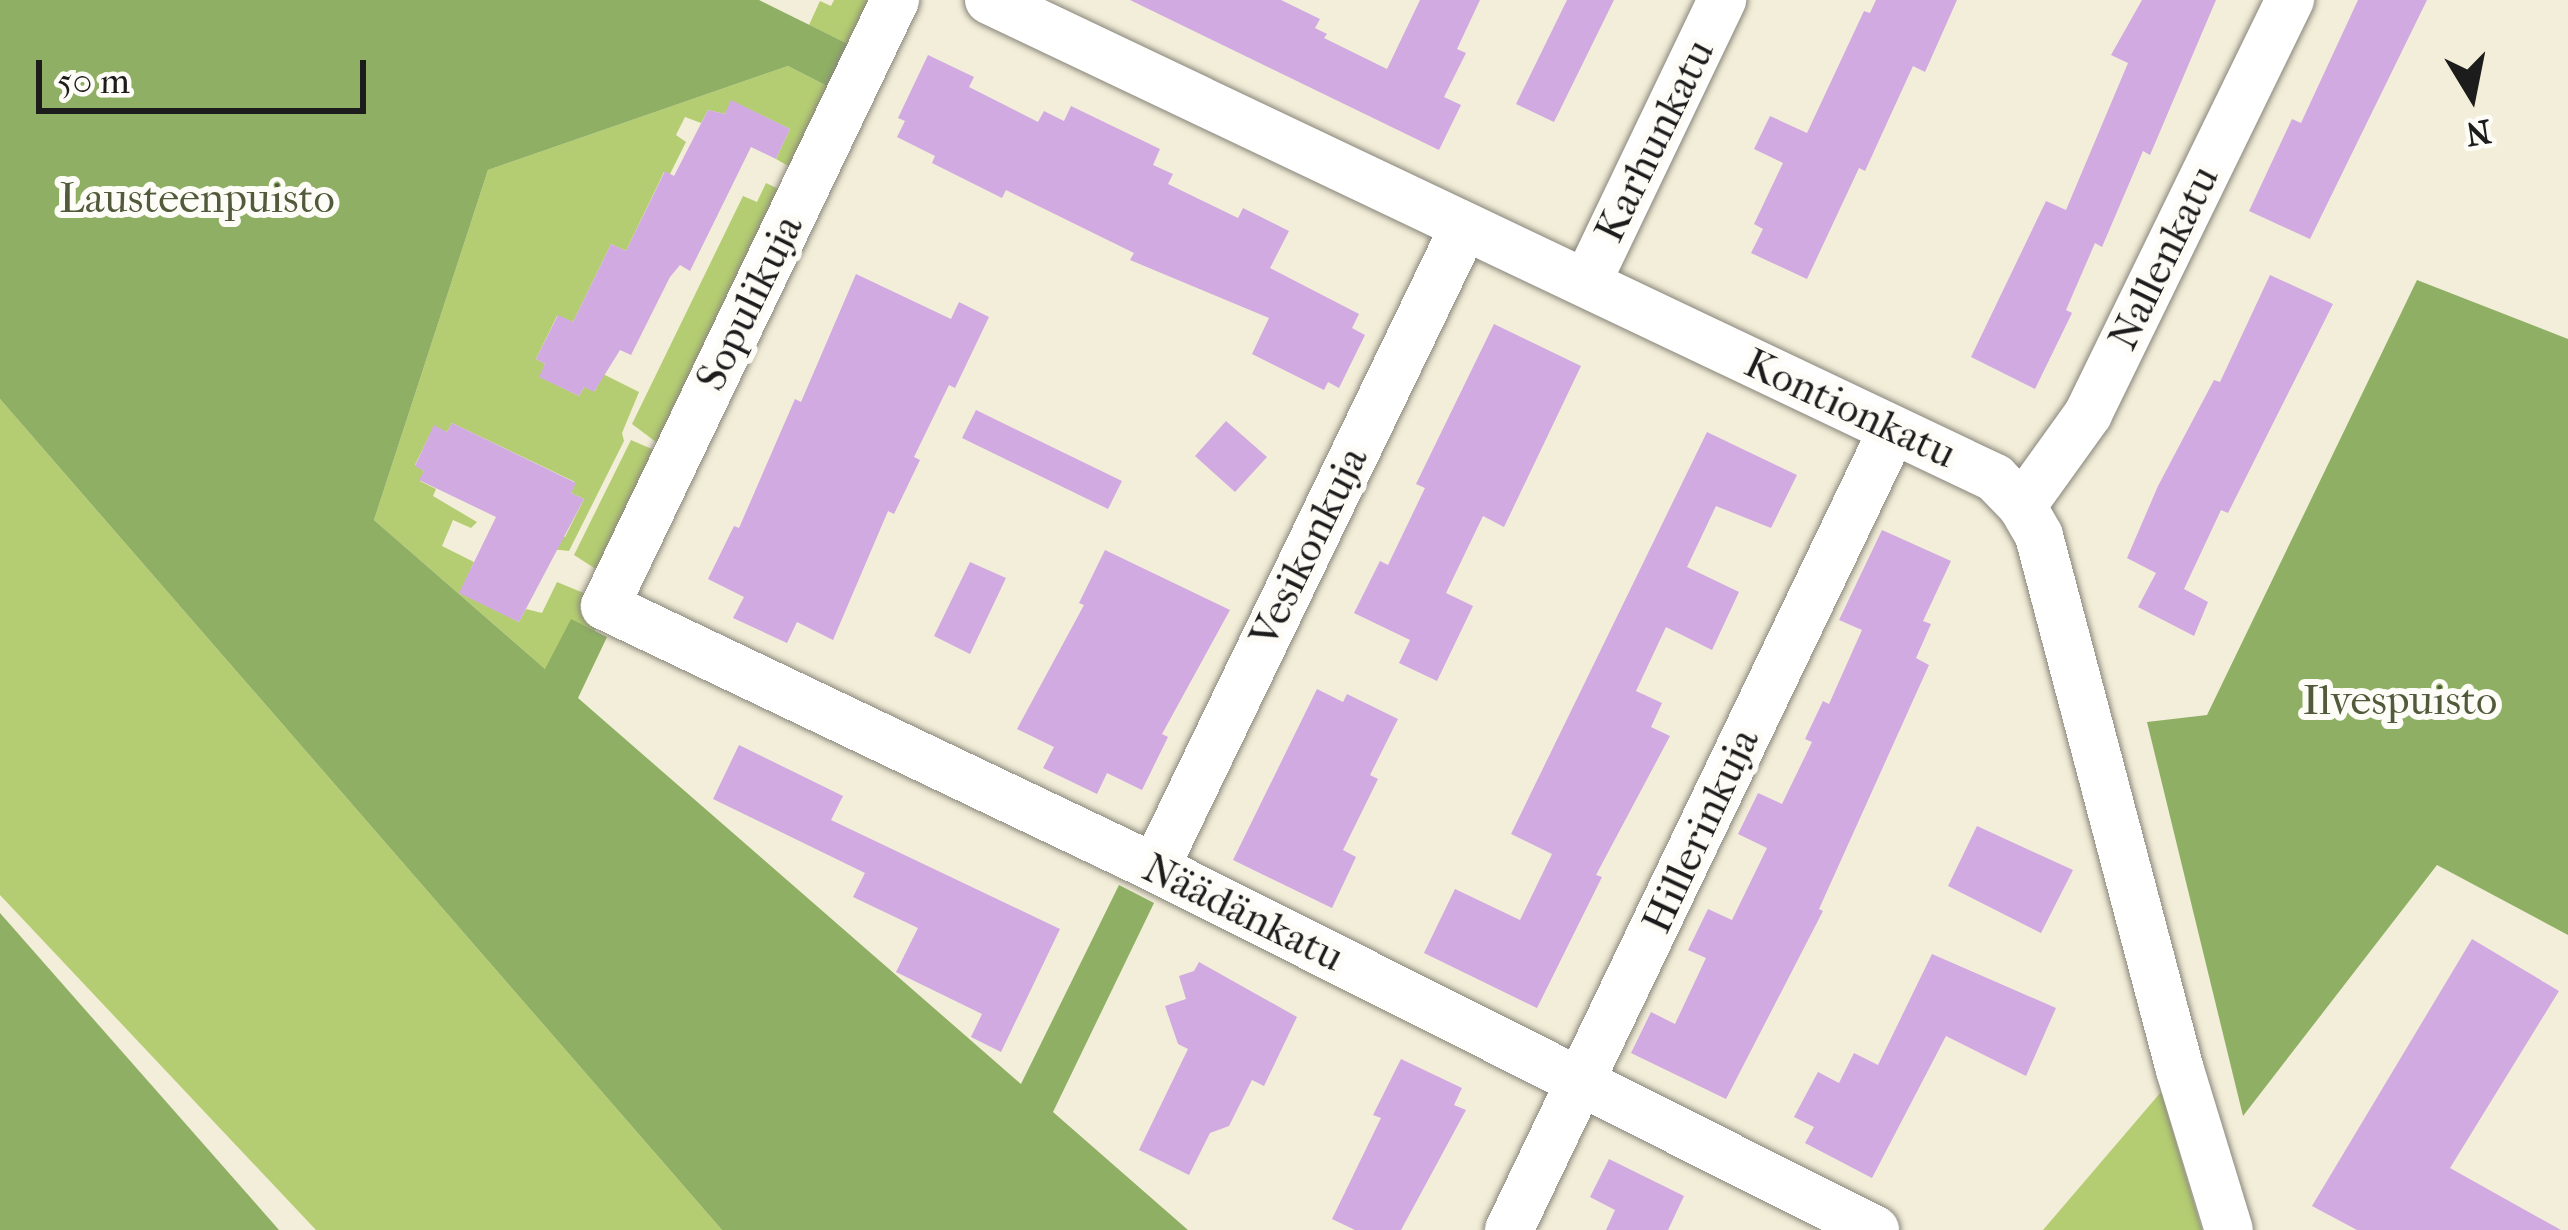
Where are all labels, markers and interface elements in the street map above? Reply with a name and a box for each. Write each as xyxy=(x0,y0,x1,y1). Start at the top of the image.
street label: Karhunkatu xyxy=(1584,32,1726,250)
scale bar xyxy=(42,36,372,110)
north arrow xyxy=(2412,36,2532,156)
text: 50 m xyxy=(57,60,130,102)
text: N xyxy=(2463,111,2494,153)
street label: Nallenkatu xyxy=(2098,158,2230,358)
park label: Lausteenpuisto xyxy=(59,174,335,224)
street label: Sopulikuja xyxy=(686,207,814,399)
street label: Kontionkatu xyxy=(1736,338,1964,480)
street label: Vesikonkuja xyxy=(1239,439,1379,655)
park label: Ilvespuisto xyxy=(2303,676,2497,726)
street label: Hillerinkuja xyxy=(1632,721,1770,941)
street label: Näädänkatu xyxy=(1135,843,1351,983)

